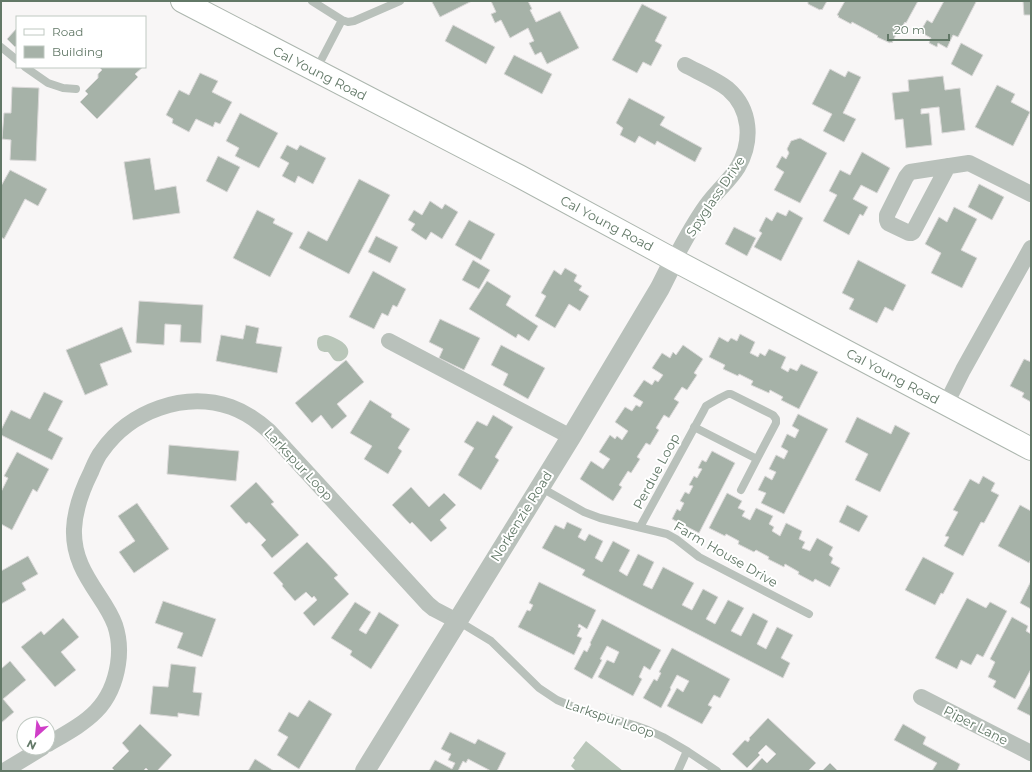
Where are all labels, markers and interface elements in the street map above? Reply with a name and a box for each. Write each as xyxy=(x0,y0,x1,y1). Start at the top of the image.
legend xyxy=(16,16,146,68)
scale bar xyxy=(888,16,949,42)
text: 20 m xyxy=(894,22,925,37)
text: Road xyxy=(52,24,83,39)
street label: Cal Young Road xyxy=(270,42,370,104)
text: Building xyxy=(52,44,103,59)
street label: Spyglass Drive xyxy=(682,153,748,239)
street label: Cal Young Road xyxy=(558,192,656,254)
street label: Cal Young Road xyxy=(844,345,942,407)
street label: Larkspur Loop xyxy=(261,424,337,504)
street label: Perdue Loop xyxy=(629,430,683,512)
street label: Norkenzie Road xyxy=(487,468,555,564)
street label: Farm House Drive xyxy=(671,518,781,590)
street label: Larkspur Loop xyxy=(563,695,657,741)
street label: Piper Lane xyxy=(941,702,1011,748)
north arrow xyxy=(16,716,56,756)
text: N xyxy=(24,737,39,753)

